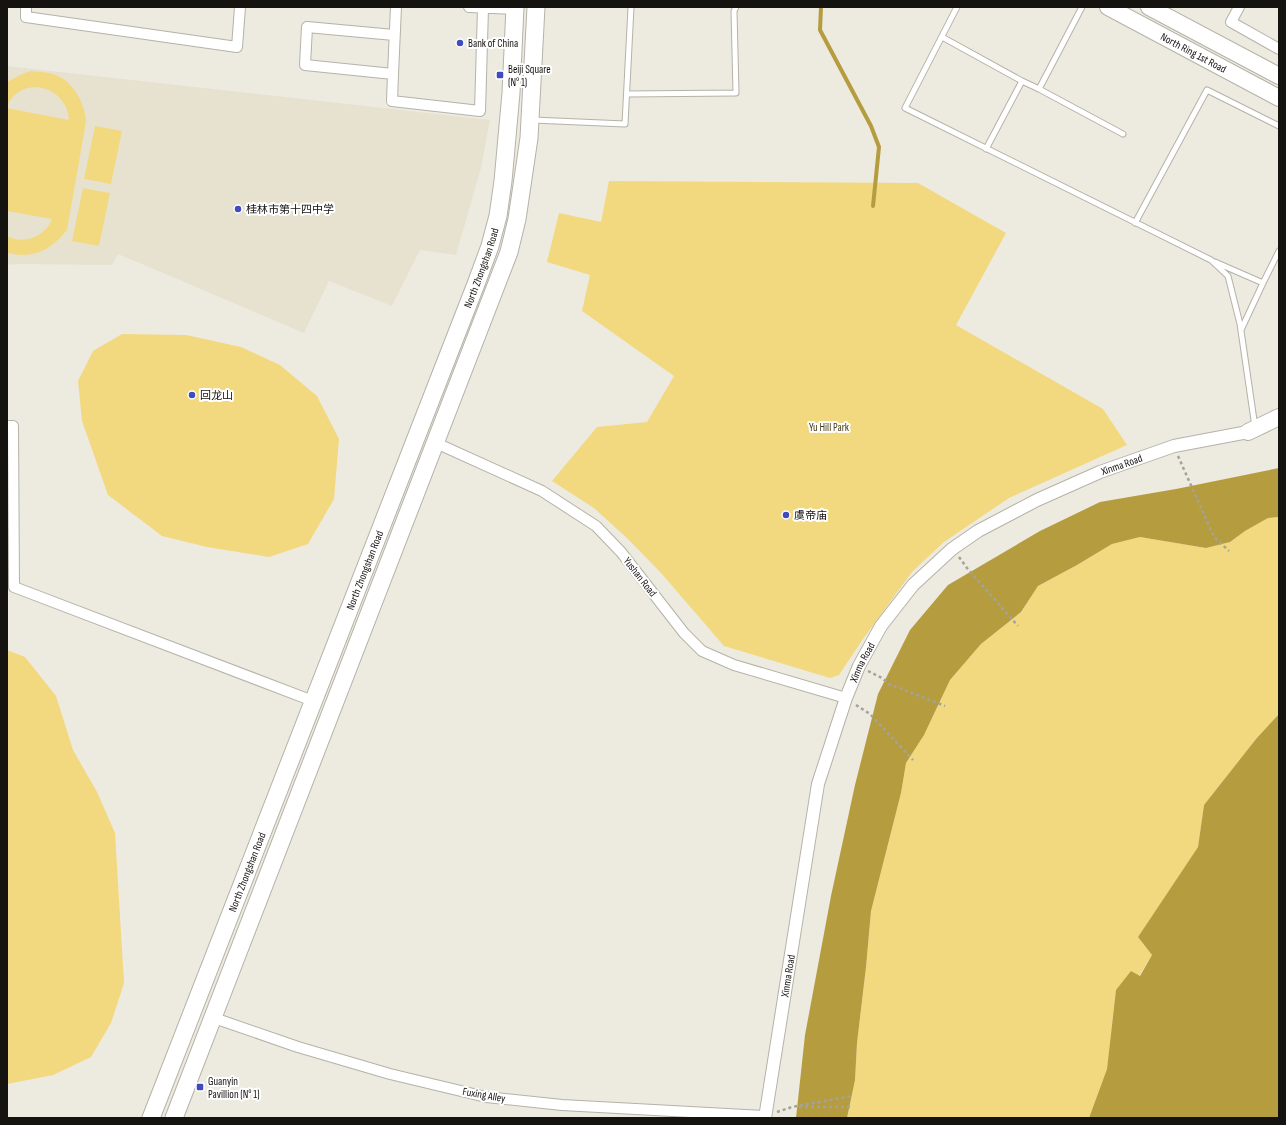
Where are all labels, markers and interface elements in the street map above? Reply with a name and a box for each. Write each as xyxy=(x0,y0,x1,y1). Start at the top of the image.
street label: North Ring 1st Road xyxy=(1159,30,1229,76)
place label: Bank of China xyxy=(468,37,518,50)
marker: Bank of China xyxy=(455,38,465,48)
place label: Beiji Square (N° 1) xyxy=(508,63,551,89)
marker: Beiji Square (N° 1) xyxy=(495,70,505,80)
place label: 桂林市第十四中学 xyxy=(246,203,334,216)
marker: 桂林市第十四中学 xyxy=(233,204,243,214)
street label: North Zhongshan Road xyxy=(461,226,501,310)
place label: 回龙山 xyxy=(200,389,233,402)
marker: 回龙山 xyxy=(187,390,197,400)
park label: Yu Hill Park xyxy=(809,421,850,434)
street label: Xinma Road xyxy=(1098,451,1144,478)
place label: 虞帝庙 xyxy=(794,509,827,522)
marker: 虞帝庙 xyxy=(781,510,791,520)
street label: North Zhongshan Road xyxy=(343,528,386,612)
street label: Yushan Road xyxy=(621,555,660,600)
street label: Xinma Road xyxy=(846,640,878,685)
street label: North Zhongshan Road xyxy=(226,830,268,914)
street label: Xinma Road xyxy=(778,953,797,999)
place label: Guanyin Pavillion (N° 1) xyxy=(208,1075,260,1101)
marker: Guanyin Pavillion (N° 1) xyxy=(195,1082,205,1092)
street label: Fuxing Alley xyxy=(462,1085,507,1105)

